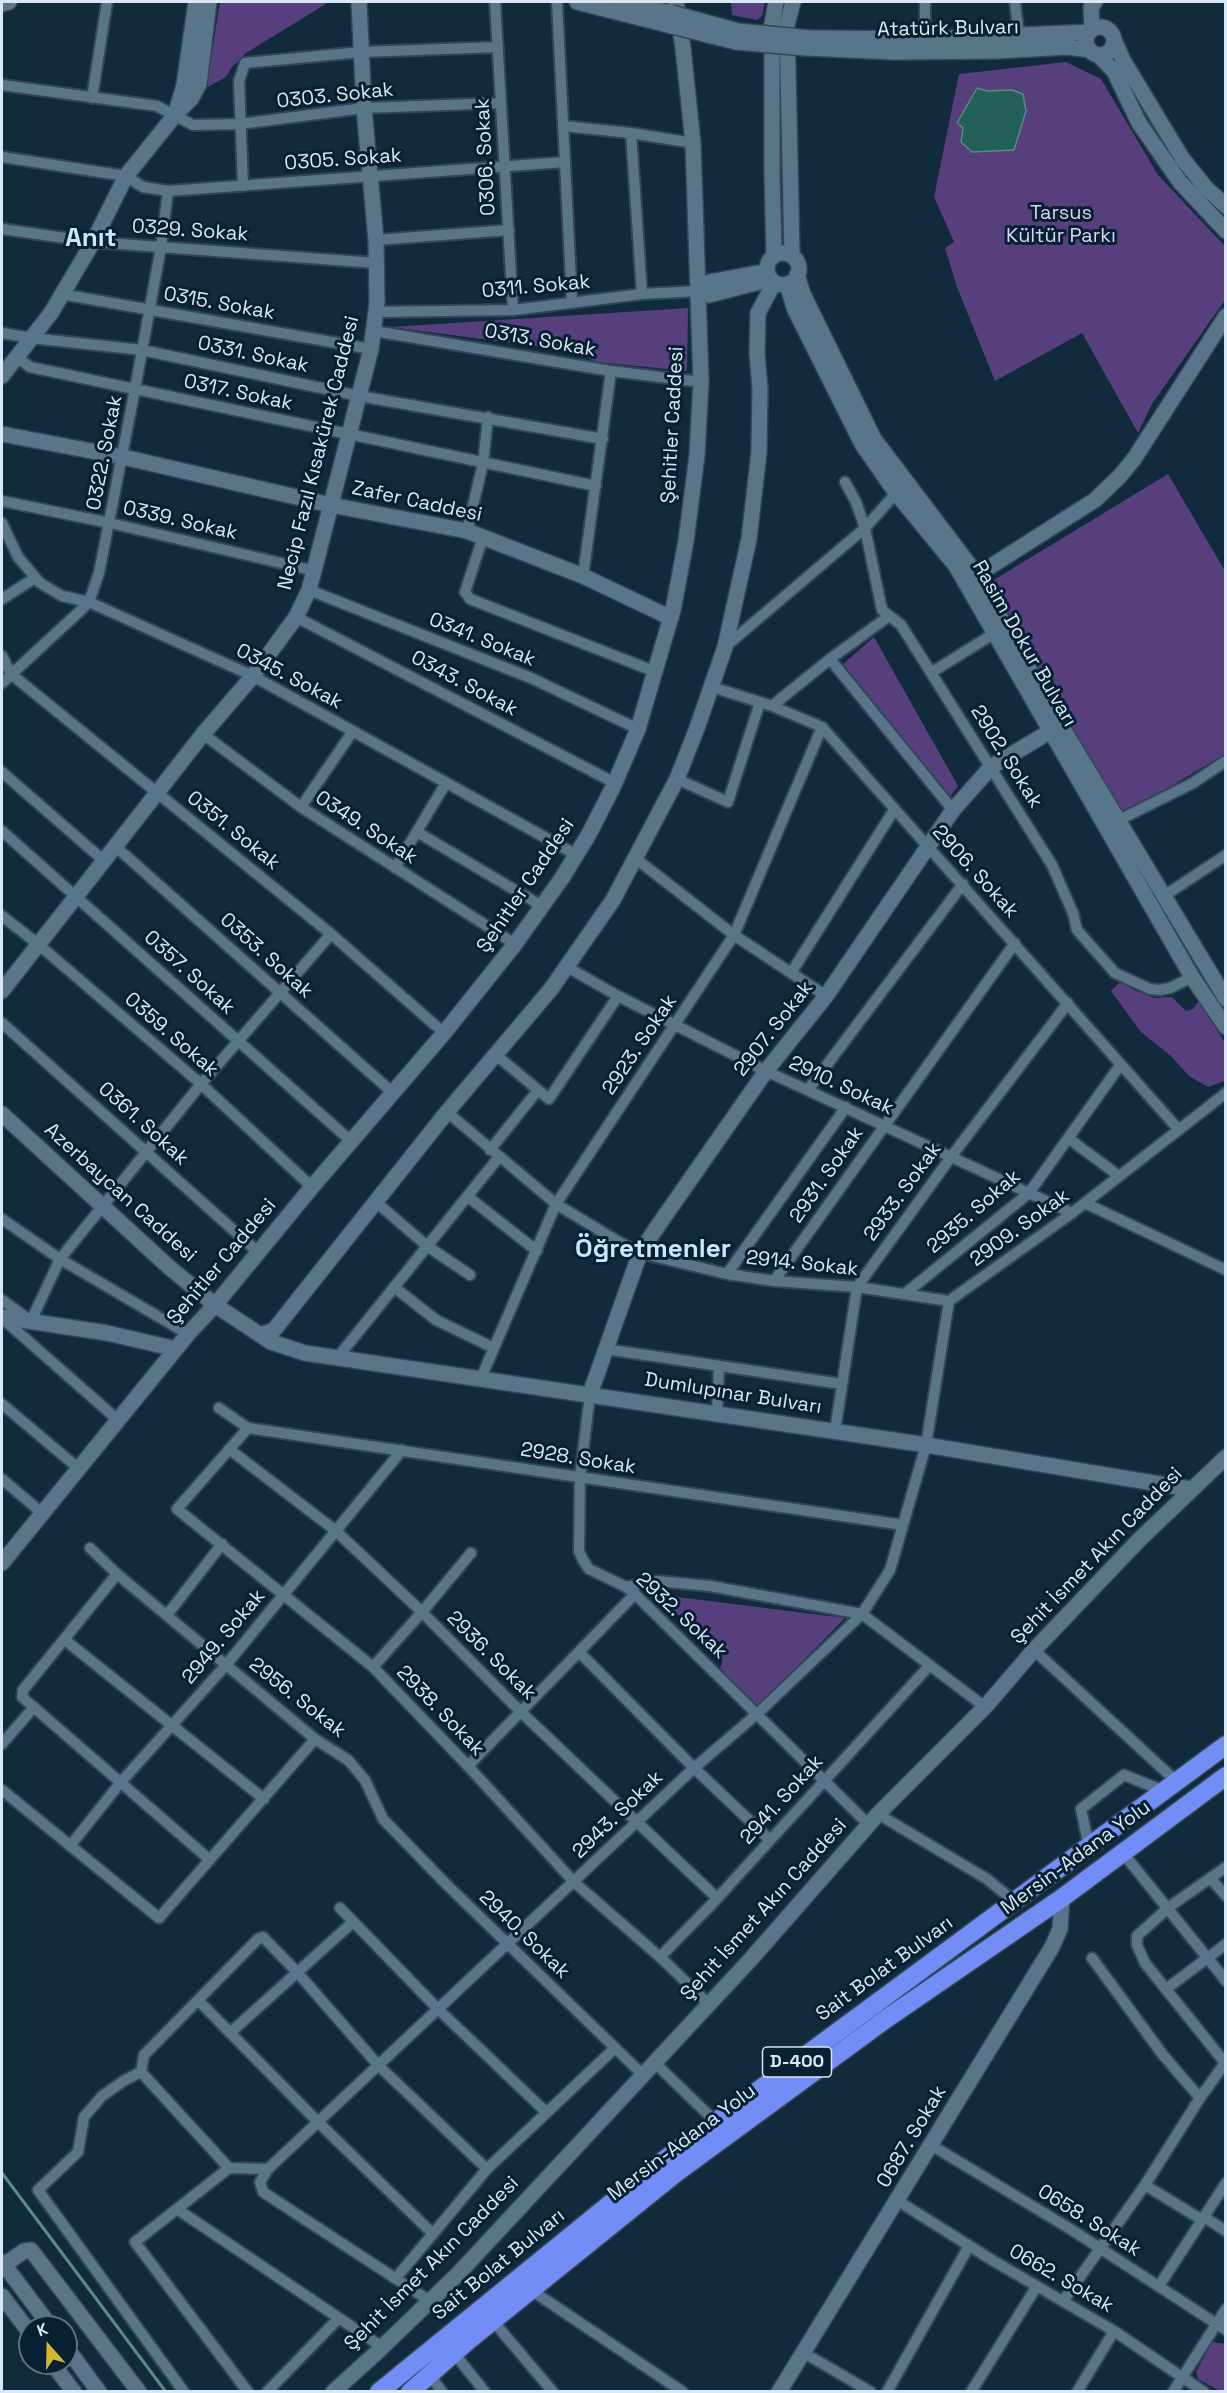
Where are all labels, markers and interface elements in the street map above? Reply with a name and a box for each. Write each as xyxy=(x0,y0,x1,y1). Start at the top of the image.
street label: Atatürk Bulvarı xyxy=(877,16,1019,42)
street label: 0303. Sokak xyxy=(275,78,395,114)
street label: 0306. Sokak xyxy=(471,98,501,216)
street label: 0305. Sokak xyxy=(284,144,402,176)
park label: Tarsus Kültür Parkı xyxy=(1006,202,1116,249)
street label: 0329. Sokak xyxy=(131,215,249,247)
district label: Anıt xyxy=(65,223,117,255)
street label: 0311. Sokak xyxy=(481,270,591,304)
street label: 0315. Sokak xyxy=(161,282,277,326)
street label: Necip Fazıl Kısakürek Caddesi xyxy=(273,313,365,593)
street label: 0313. Sokak xyxy=(482,319,598,363)
street label: 0331. Sokak xyxy=(195,332,311,378)
street label: Şehitler Caddesi xyxy=(657,346,689,504)
street label: 0317. Sokak xyxy=(181,370,295,416)
street label: 0322. Sokak xyxy=(82,393,128,513)
street label: Zafer Caddesi xyxy=(350,476,484,528)
street label: 0339. Sokak xyxy=(120,496,240,546)
street label: Rasim Dokur Bulvarı xyxy=(967,557,1081,731)
street label: 0341. Sokak xyxy=(425,608,539,672)
street label: 0345. Sokak xyxy=(232,639,346,715)
street label: 0343. Sokak xyxy=(407,646,521,722)
street label: 2902. Sokak xyxy=(965,701,1047,813)
street label: 0351. Sokak xyxy=(182,786,284,876)
street label: 0349. Sokak xyxy=(310,786,422,870)
street label: Şehitler Caddesi xyxy=(472,814,580,958)
street label: 2906. Sokak xyxy=(927,821,1023,923)
street label: 0353. Sokak xyxy=(215,908,317,1004)
street label: 0357. Sokak xyxy=(139,926,239,1020)
street label: 2907. Sokak xyxy=(729,977,819,1081)
street label: 0359. Sokak xyxy=(119,988,223,1082)
street label: 2923. Sokak xyxy=(598,990,682,1100)
street label: 2910. Sokak xyxy=(785,1051,897,1121)
street label: 0361. Sokak xyxy=(93,1077,193,1171)
street label: Azerbaycan Caddesi xyxy=(39,1118,201,1268)
street label: 2931. Sokak xyxy=(785,1122,869,1228)
street label: 2933. Sokak xyxy=(859,1138,947,1246)
street label: 2935. Sokak xyxy=(922,1165,1026,1259)
street label: 2909. Sokak xyxy=(966,1184,1074,1272)
street label: Şehitler Caddesi xyxy=(162,1194,282,1330)
district label: Öğretmenler xyxy=(575,1234,731,1266)
street label: 2914. Sokak xyxy=(745,1246,859,1282)
street label: Dumlupınar Bulvarı xyxy=(643,1368,823,1420)
street label: 2928. Sokak xyxy=(519,1438,637,1480)
street label: Şehit İsmet Akın Caddesi xyxy=(1006,1463,1188,1649)
street label: 2932. Sokak xyxy=(630,1568,732,1664)
street label: 2949. Sokak xyxy=(177,1585,271,1689)
street label: 2936. Sokak xyxy=(441,1606,541,1706)
street label: 2956. Sokak xyxy=(244,1653,350,1743)
street label: 2938. Sokak xyxy=(391,1661,489,1761)
street label: 2941. Sokak xyxy=(736,1750,828,1850)
street label: 2943. Sokak xyxy=(568,1766,668,1864)
street label: Mersin-Adana Yolu xyxy=(997,1796,1155,1920)
street label: Şehit İsmet Akın Caddesi xyxy=(676,1814,852,2006)
street label: 2940. Sokak xyxy=(474,1886,574,1984)
street label: Sait Bolat Bulvarı xyxy=(812,1911,958,2027)
road number: D-400 xyxy=(762,2047,832,2077)
street label: Mersin-Adana Yolu xyxy=(603,2080,761,2206)
street label: 0687. Sokak xyxy=(872,2082,952,2192)
street label: Şehit İsmet Akın Caddesi xyxy=(340,2172,524,2356)
street label: 0658. Sokak xyxy=(1033,2180,1145,2262)
street label: Sait Bolat Bulvarı xyxy=(428,2204,570,2326)
street label: 0662. Sokak xyxy=(1004,2239,1118,2319)
north arrow xyxy=(18,2315,78,2375)
text: K xyxy=(34,2318,51,2341)

